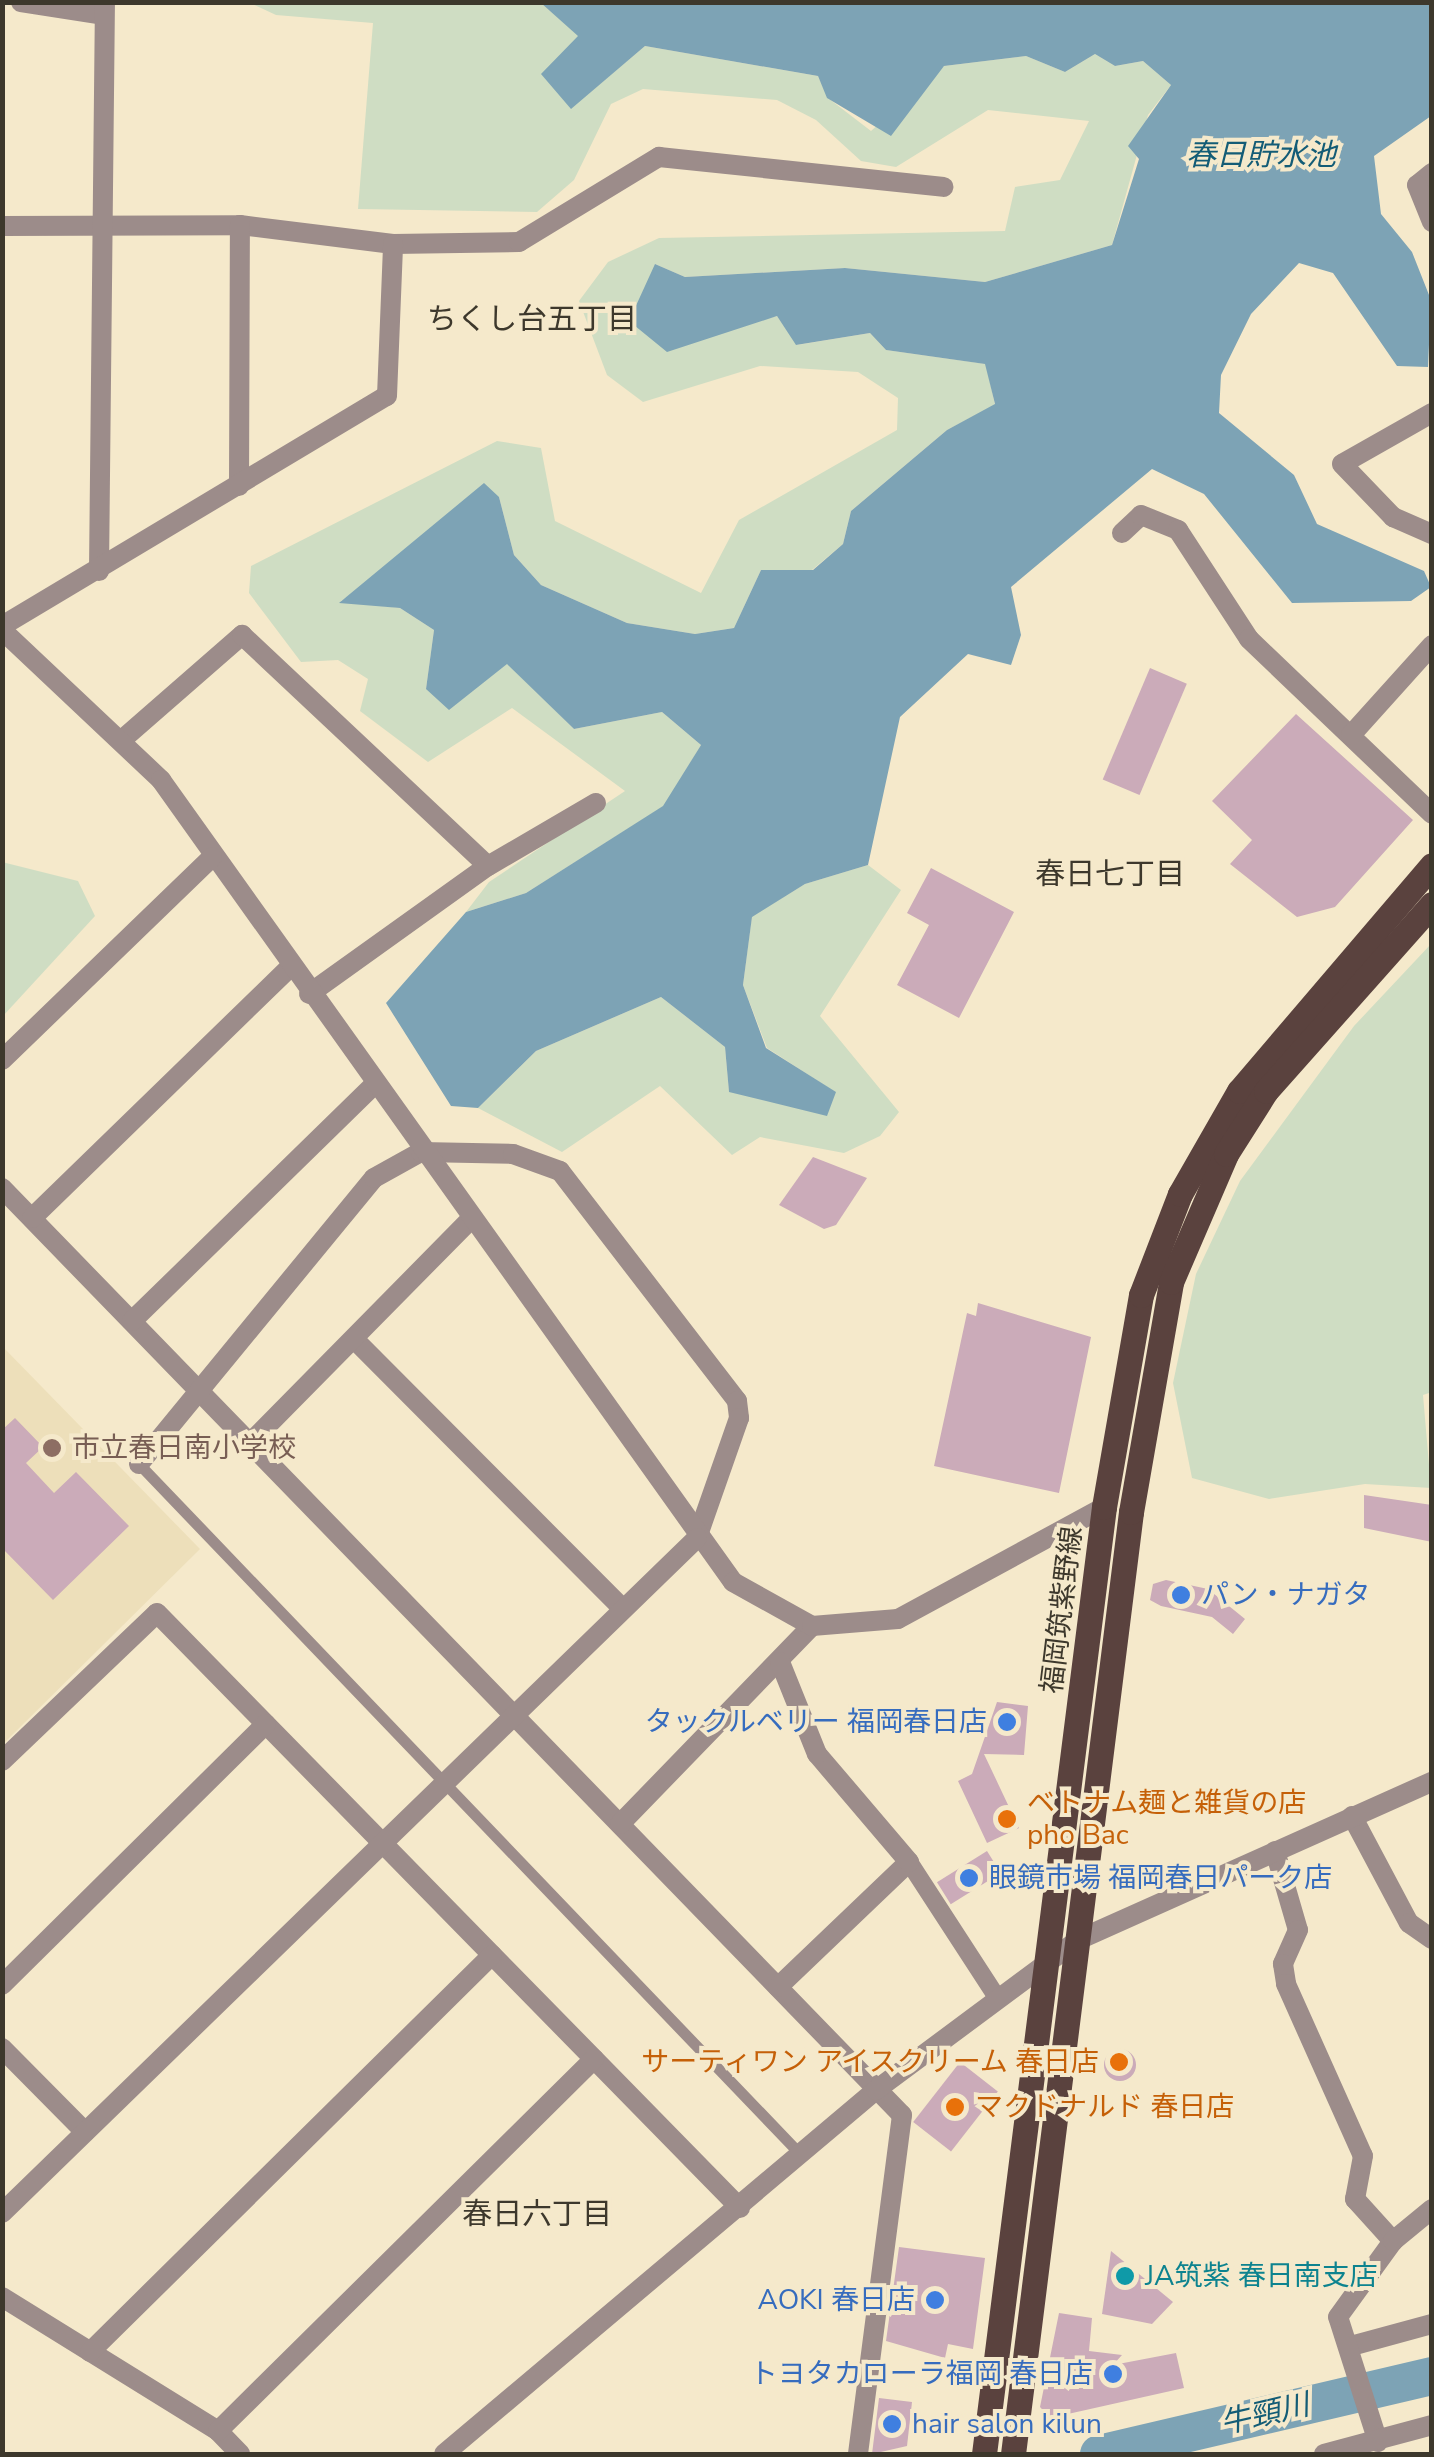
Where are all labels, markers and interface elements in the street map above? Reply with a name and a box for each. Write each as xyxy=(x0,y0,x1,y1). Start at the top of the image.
water label: 春日貯水池 xyxy=(1186,138,1336,174)
district label: ちくし台五丁目 xyxy=(427,302,637,338)
district label: 春日七丁目 xyxy=(1035,857,1185,893)
place label: 市立春日南小学校 xyxy=(72,1431,296,1465)
marker: 市立春日南小学校 xyxy=(41,1437,63,1459)
street label: 福岡筑紫野線 xyxy=(1035,1525,1089,1695)
place label: パン・ナガタ xyxy=(1201,1578,1369,1612)
marker: パン・ナガタ xyxy=(1170,1584,1192,1606)
place label: タックルベリー 福岡春日店 xyxy=(644,1705,987,1739)
marker: タックルベリー 福岡春日店 xyxy=(996,1711,1018,1733)
place label: ベトナム麺と雑貨の店 pho Bac xyxy=(1027,1786,1307,1852)
marker: ベトナム麺と雑貨の店 pho Bac xyxy=(996,1808,1018,1830)
place label: 眼鏡市場 福岡春日パーク店 xyxy=(989,1861,1332,1895)
marker: 眼鏡市場 福岡春日パーク店 xyxy=(958,1867,980,1889)
place label: サーティワン アイスクリーム 春日店 xyxy=(637,2045,1099,2079)
marker: サーティワン アイスクリーム 春日店 xyxy=(1108,2051,1130,2073)
place label: マクドナルド 春日店 xyxy=(975,2090,1234,2124)
marker: マクドナルド 春日店 xyxy=(944,2096,966,2118)
district label: 春日六丁目 xyxy=(462,2197,612,2233)
place label: JA筑紫 春日南支店 xyxy=(1145,2259,1378,2293)
marker: JA筑紫 春日南支店 xyxy=(1114,2265,1136,2287)
place label: AOKI 春日店 xyxy=(758,2283,915,2317)
marker: AOKI 春日店 xyxy=(924,2289,946,2311)
place label: トヨタカローラ福岡 春日店 xyxy=(750,2357,1093,2391)
marker: トヨタカローラ福岡 春日店 xyxy=(1102,2363,1124,2385)
water label: 牛頸川 xyxy=(1217,2387,1313,2443)
place label: hair salon kilun xyxy=(912,2407,1102,2441)
marker: hair salon kilun xyxy=(881,2413,903,2435)

